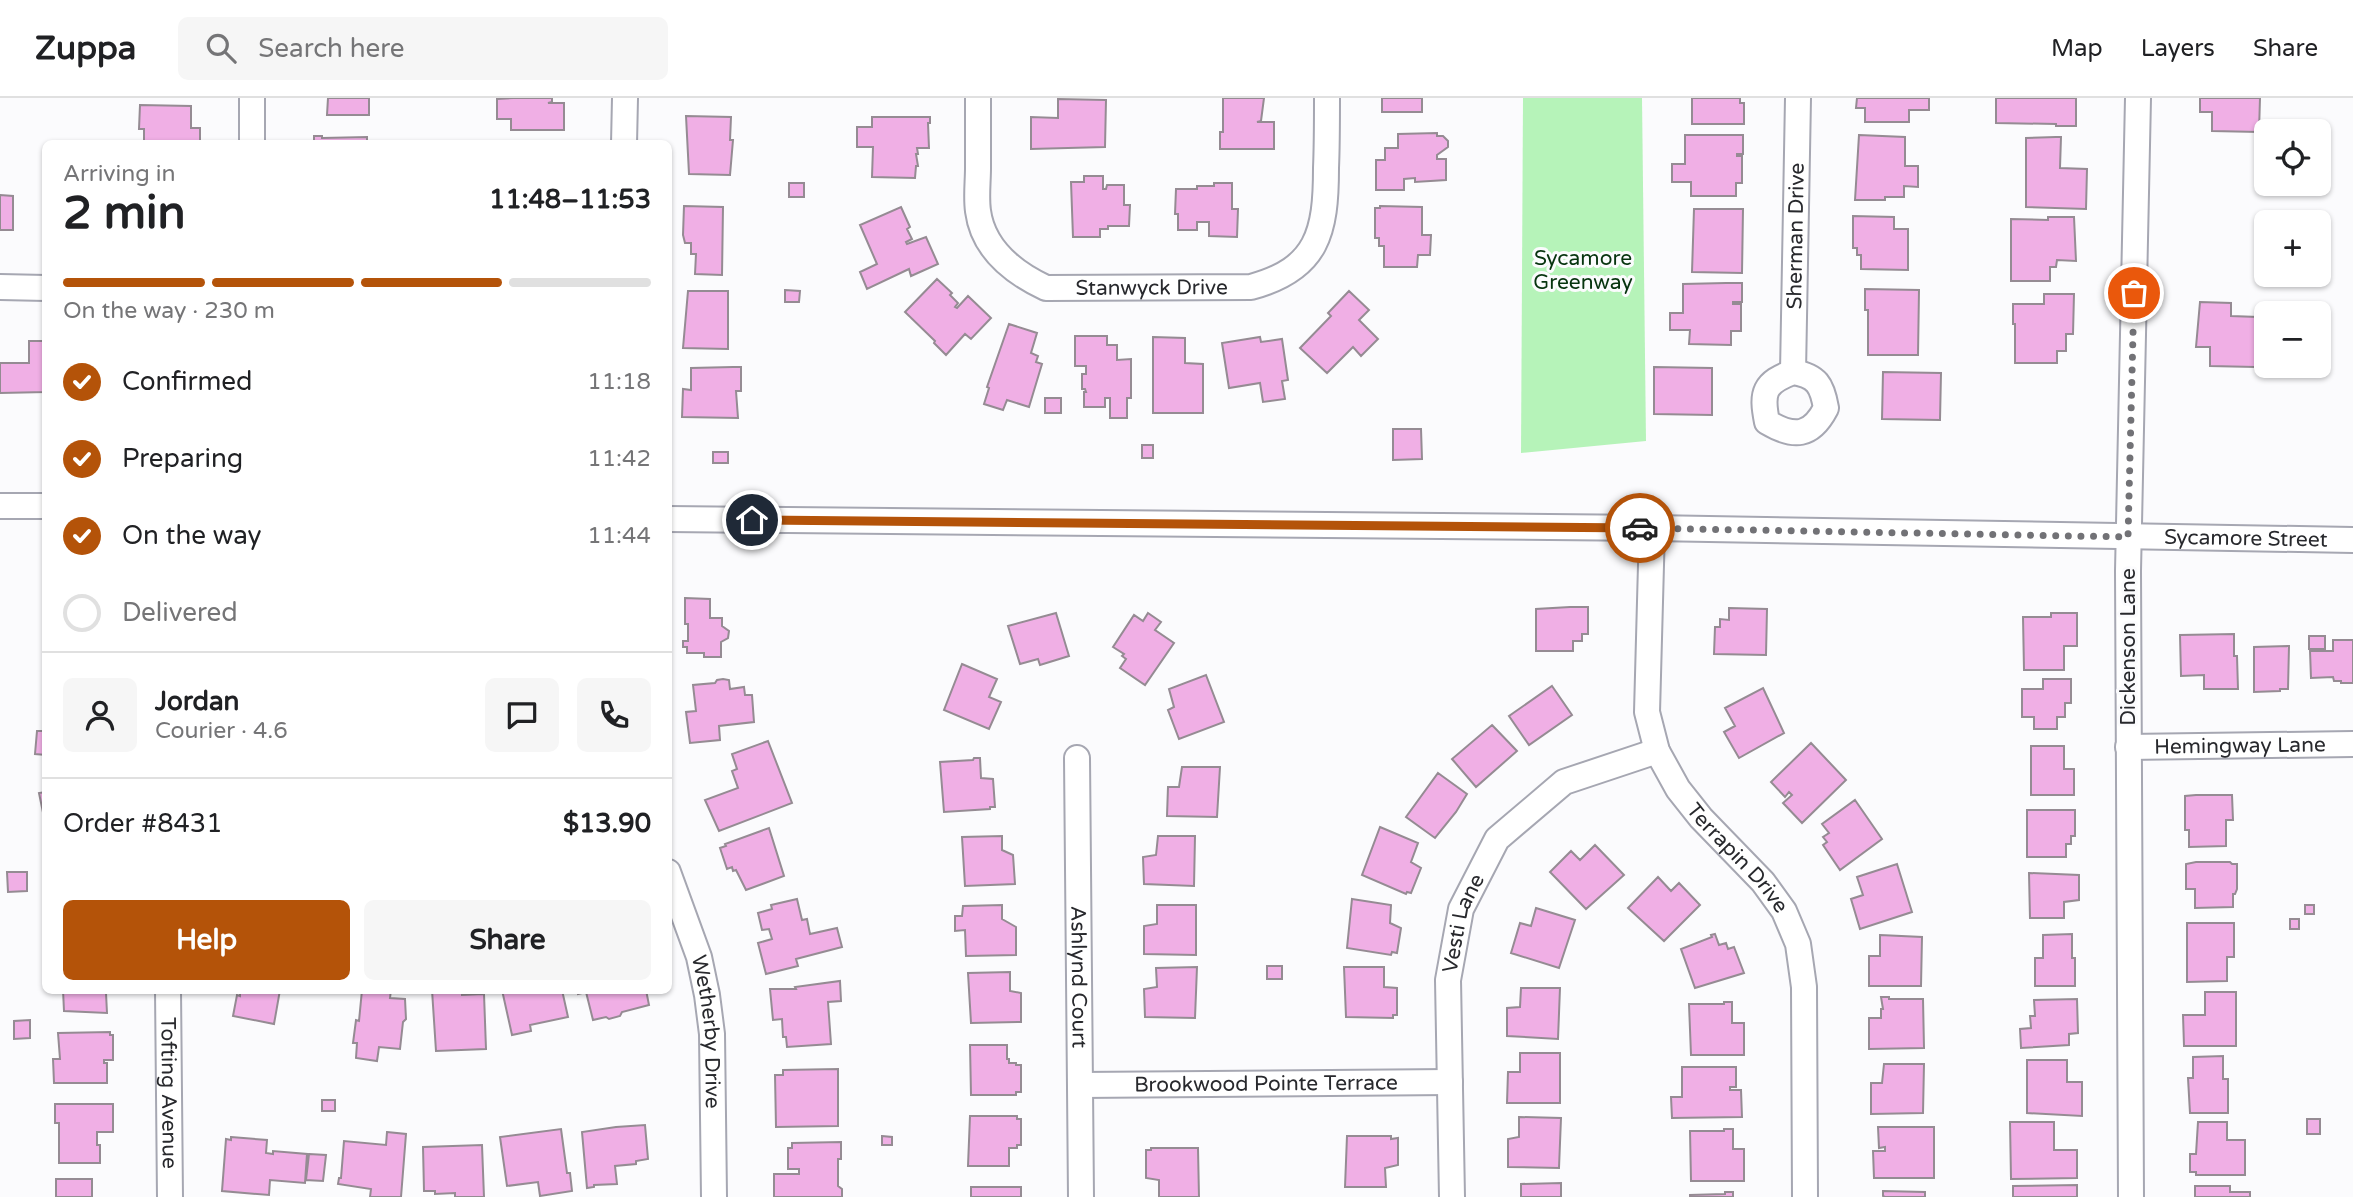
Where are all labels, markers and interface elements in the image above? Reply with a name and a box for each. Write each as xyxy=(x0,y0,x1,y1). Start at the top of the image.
search box xyxy=(178,17,668,80)
text: Zuppa xyxy=(35,29,136,68)
icon: search xyxy=(202,29,240,67)
text: Search here xyxy=(258,33,405,64)
text: Map xyxy=(2051,34,2103,63)
text: Layers xyxy=(2141,34,2215,63)
text: Share xyxy=(2253,34,2318,63)
map controls xyxy=(2254,119,2331,378)
button: locate xyxy=(2254,119,2331,196)
text: Arriving in xyxy=(63,160,176,188)
street label: Sherman Drive xyxy=(1782,162,1810,310)
text: 11:48–11:53 xyxy=(489,184,651,215)
text: 2 min xyxy=(63,186,186,241)
button: + xyxy=(2254,210,2331,287)
park label: Sycamore Greenway xyxy=(1533,246,1633,295)
pin xyxy=(2104,263,2164,323)
icon: bag xyxy=(2115,274,2153,312)
street label: Stanwyck Drive xyxy=(1075,275,1228,301)
text: On the way · 230 m xyxy=(63,297,275,325)
button: − xyxy=(2254,301,2331,378)
icon: check xyxy=(63,363,101,401)
text: Confirmed xyxy=(122,366,252,397)
text: 11:18 xyxy=(587,368,651,396)
icon: check xyxy=(63,440,101,478)
text: Preparing xyxy=(122,443,243,474)
text: 11:42 xyxy=(587,445,651,473)
pin xyxy=(722,490,782,550)
courier xyxy=(1605,493,1675,563)
icon: home xyxy=(733,501,771,539)
icon: car xyxy=(1621,509,1659,547)
icon: check xyxy=(63,517,101,555)
text: On the way xyxy=(122,520,262,551)
text: 11:44 xyxy=(587,522,651,550)
street label: Sycamore Street xyxy=(2164,525,2328,553)
street label: Dickenson Lane xyxy=(2116,568,2141,726)
text: Delivered xyxy=(122,597,238,628)
button: person xyxy=(63,678,137,752)
button: chat xyxy=(485,678,559,752)
button: phone xyxy=(577,678,651,752)
text: Jordan xyxy=(155,686,239,717)
text: Courier · 4.6 xyxy=(155,717,288,745)
street label: Hemingway Lane xyxy=(2154,732,2326,760)
street label: Terrapin Drive xyxy=(1681,798,1793,918)
text: Order #8431 xyxy=(63,808,223,839)
text: $13.90 xyxy=(563,808,651,839)
street label: Vesti Lane xyxy=(1438,870,1490,975)
button: Help xyxy=(63,900,350,980)
button: Share xyxy=(364,900,651,980)
street label: Ashlynd Court xyxy=(1065,906,1092,1048)
street label: Wetherby Drive xyxy=(686,953,725,1109)
street label: Tofting Avenue xyxy=(155,1017,182,1169)
street label: Brookwood Pointe Terrace xyxy=(1134,1070,1398,1098)

